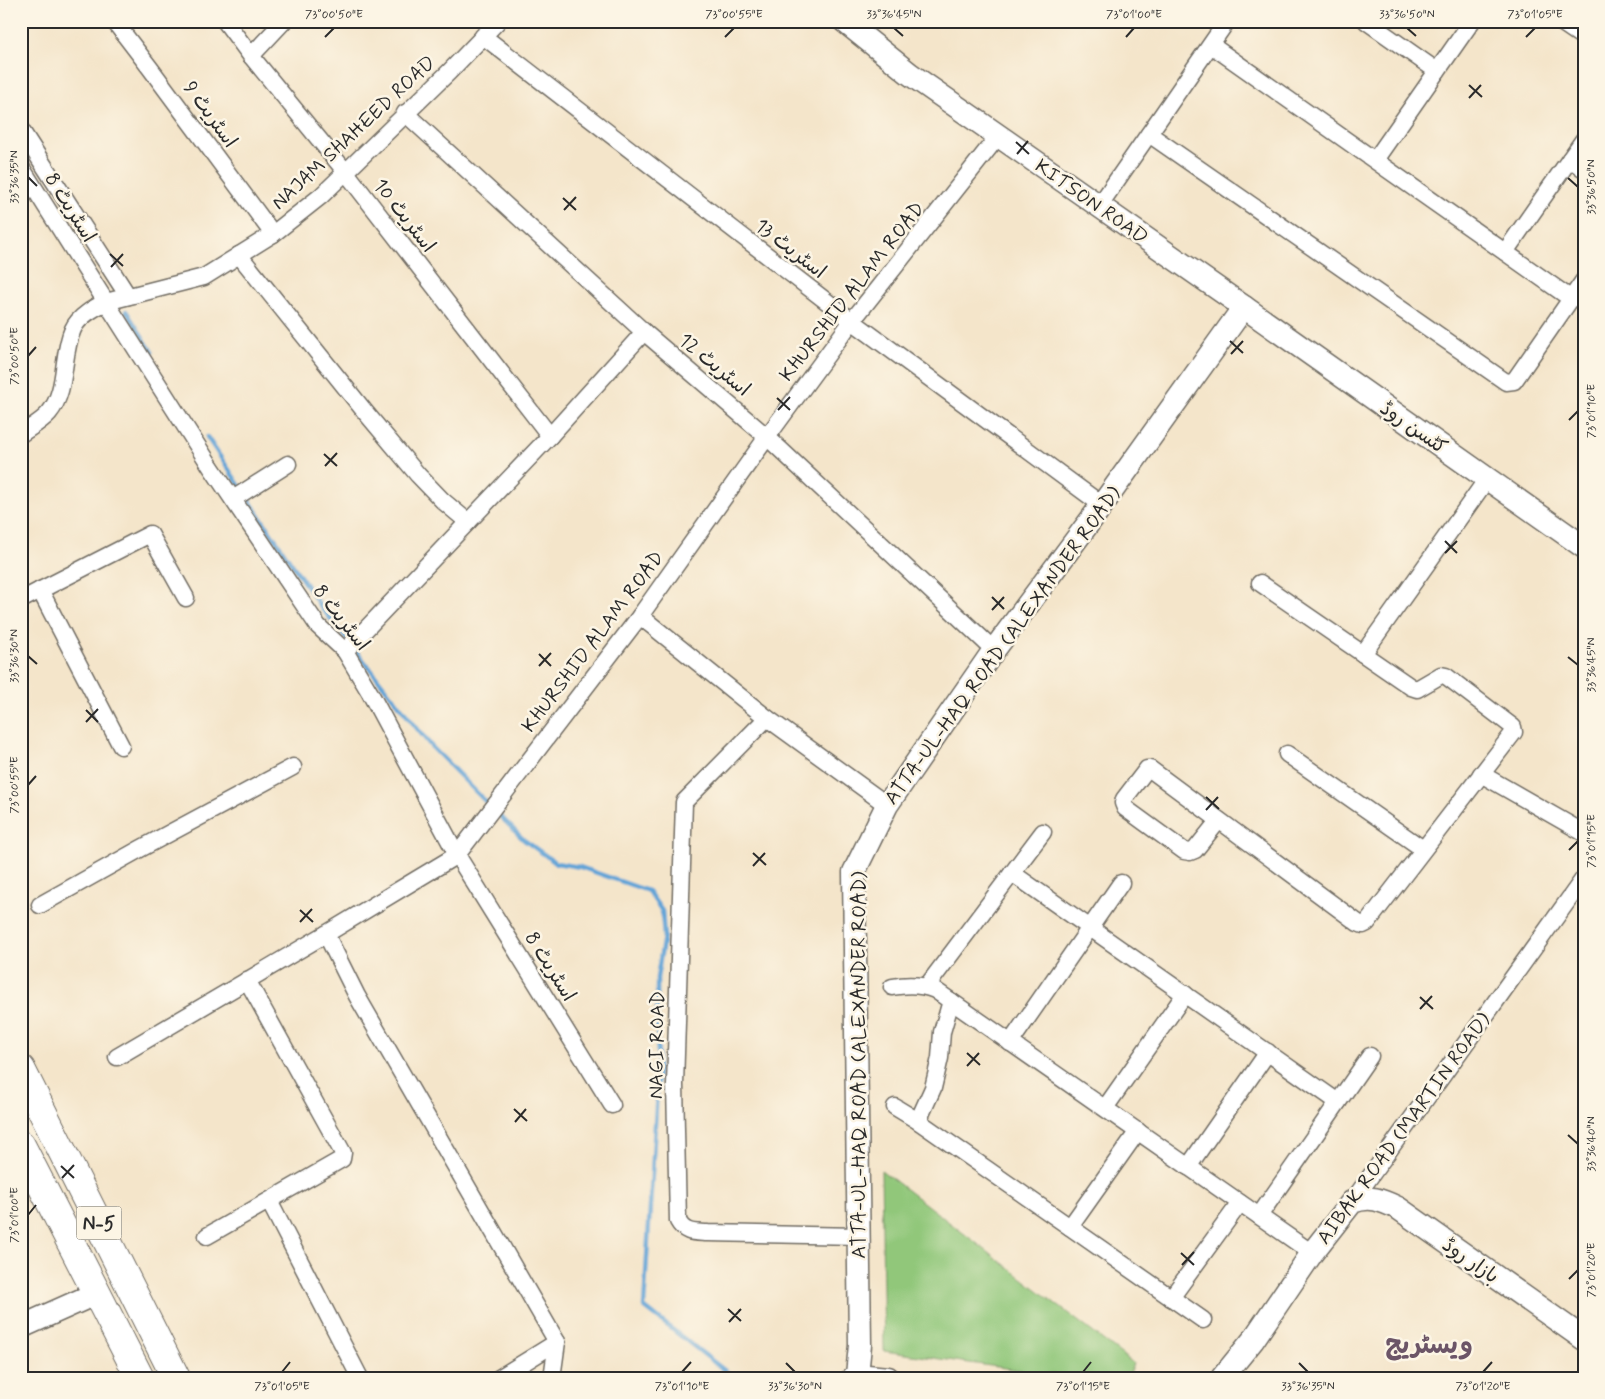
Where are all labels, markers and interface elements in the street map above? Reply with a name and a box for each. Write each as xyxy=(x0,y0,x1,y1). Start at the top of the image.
text: 73°00'50"E xyxy=(305,7,363,23)
text: 73°00'55"E xyxy=(705,7,763,23)
text: 33°36'45"N xyxy=(867,7,921,23)
text: 73°01'00"E xyxy=(1106,7,1162,23)
text: 33°36'50"N xyxy=(1379,7,1435,23)
text: 73°01'05"E xyxy=(1507,7,1563,23)
street label: NAJAM SHAHEED ROAD xyxy=(266,50,442,216)
street label: اسٹریٹ 9 xyxy=(176,76,243,154)
text: 33°36'35"N xyxy=(7,150,23,204)
street label: KITSON ROAD xyxy=(1029,153,1153,251)
text: 33°36'50"N xyxy=(1584,159,1600,215)
street label: اسٹریٹ 8 xyxy=(38,168,102,248)
street label: اسٹریٹ 10 xyxy=(366,173,441,258)
street label: KHURSHID ALAM ROAD xyxy=(773,196,931,387)
street label: اسٹریٹ 13 xyxy=(749,213,831,286)
text: 73°00'50"E xyxy=(7,327,23,385)
street label: اسٹریٹ 12 xyxy=(672,327,756,403)
text: 73°01'10"E xyxy=(1584,384,1600,438)
street label: کٹسن روڈ xyxy=(1374,395,1452,461)
street label: ATTA-UL-HAQ ROAD (ALEXANDER ROAD) xyxy=(878,481,1128,811)
street label: KHURSHID ALAM ROAD xyxy=(516,545,671,738)
street label: اسٹریٹ 8 xyxy=(306,579,375,657)
text: 33°36'30"N xyxy=(7,629,23,683)
text: 33°36'45"N xyxy=(1584,638,1600,692)
text: 73°00'55"E xyxy=(7,756,23,814)
text: 73°01'15"E xyxy=(1584,814,1600,868)
street label: ATTA-UL-HAQ ROAD (ALEXANDER ROAD) xyxy=(846,871,873,1259)
street label: اسٹریٹ 8 xyxy=(518,927,582,1007)
street label: NAGI ROAD xyxy=(643,991,672,1100)
street label: AIBAK ROAD (MARTIN ROAD) xyxy=(1311,1008,1497,1250)
text: 33°36'40"N xyxy=(1584,1116,1600,1172)
text: 73°01'00"E xyxy=(7,1187,23,1243)
road number: N-5 xyxy=(76,1206,122,1240)
street label: بازار روڈ xyxy=(1436,1232,1504,1290)
text: 73°01'20"E xyxy=(1584,1243,1600,1297)
district label: ویسٹریج xyxy=(1385,1330,1473,1363)
text: 73°01'05"E xyxy=(254,1379,310,1395)
text: 73°01'10"E xyxy=(655,1379,709,1395)
text: 33°36'30"N xyxy=(768,1379,822,1395)
text: 73°01'15"E xyxy=(1056,1379,1110,1395)
text: 33°36'35"N xyxy=(1281,1379,1335,1395)
text: 73°01'20"E xyxy=(1456,1379,1510,1395)

